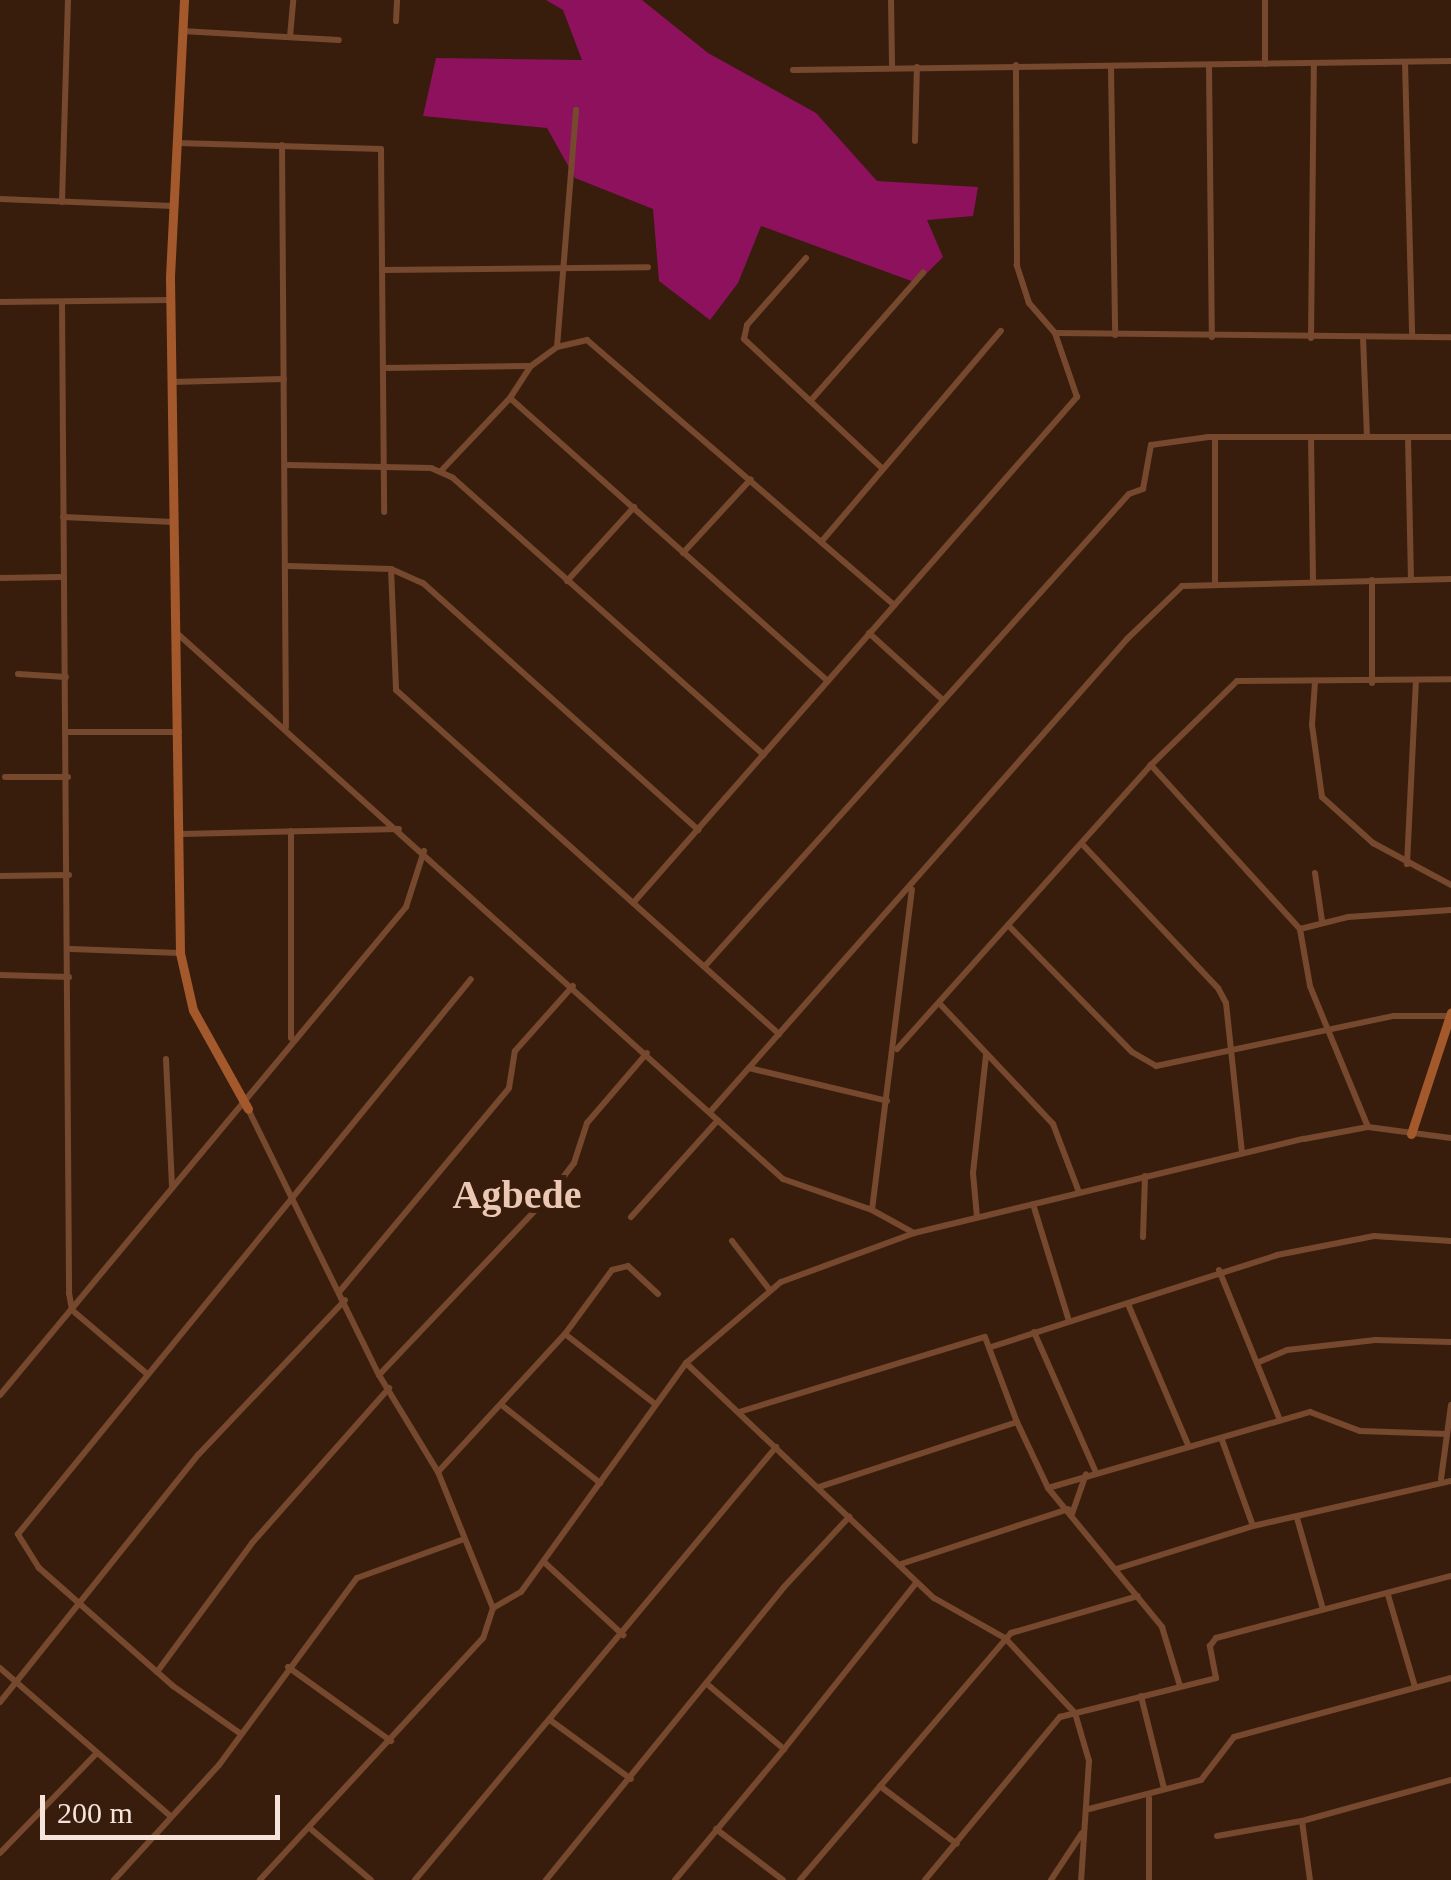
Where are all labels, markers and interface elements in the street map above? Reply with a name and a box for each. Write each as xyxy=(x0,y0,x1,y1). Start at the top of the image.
district label: Agbede xyxy=(453,1171,581,1219)
scale bar xyxy=(45,1775,285,1837)
text: 200 m xyxy=(57,1796,133,1829)

